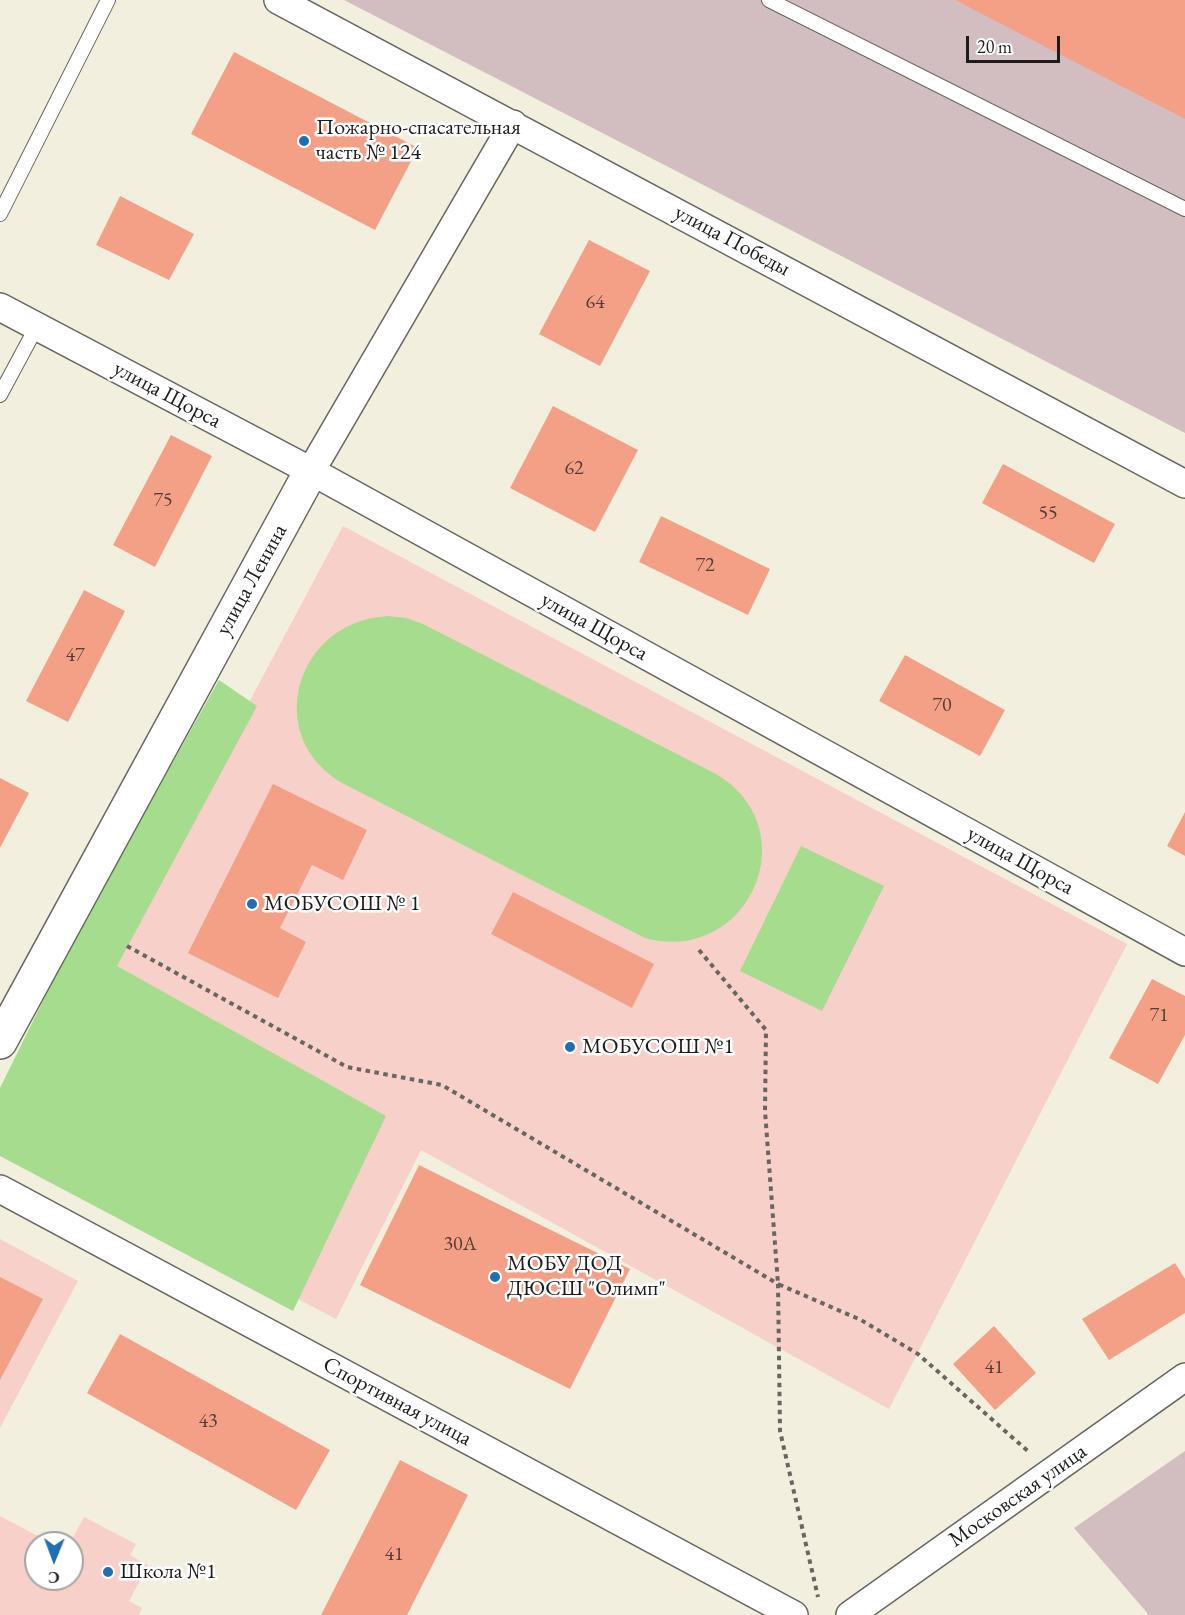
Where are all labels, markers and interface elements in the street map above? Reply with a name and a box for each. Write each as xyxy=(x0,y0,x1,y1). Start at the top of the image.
scale bar xyxy=(969,24,1064,62)
text: 20 m xyxy=(977,35,1012,58)
place label: Пожарно-спасательная часть № 124 xyxy=(316,115,521,166)
marker: Пожарно-спасательная часть № 124 xyxy=(297,134,311,148)
street label: улица Победы xyxy=(670,199,794,283)
house number: 64 xyxy=(585,291,605,315)
street label: улица Щорса xyxy=(109,356,225,434)
house number: 62 xyxy=(564,457,584,481)
house number: 75 xyxy=(153,489,173,513)
house number: 55 xyxy=(1038,502,1058,526)
street label: улица Ленина xyxy=(211,520,293,640)
house number: 72 xyxy=(695,554,715,578)
street label: улица Щорса xyxy=(536,587,652,667)
house number: 47 xyxy=(65,644,85,668)
house number: 70 xyxy=(932,694,952,718)
street label: улица Щорса xyxy=(962,821,1078,901)
place label: МОБУСОШ № 1 xyxy=(264,891,420,917)
marker: МОБУСОШ № 1 xyxy=(245,897,259,911)
house number: 71 xyxy=(1149,1004,1169,1028)
place label: МОБУСОШ №1 xyxy=(582,1034,734,1060)
marker: МОБУСОШ №1 xyxy=(563,1040,577,1054)
house number: 30А xyxy=(443,1233,477,1257)
place label: МОБУ ДОД ДЮСШ "Олимп" xyxy=(507,1251,666,1302)
marker: МОБУ ДОД ДЮСШ "Олимп" xyxy=(488,1270,502,1284)
street label: Спортивная улица xyxy=(318,1352,476,1452)
house number: 41 xyxy=(984,1356,1004,1380)
house number: 43 xyxy=(198,1410,218,1434)
street label: Московская улица xyxy=(944,1439,1092,1553)
north arrow xyxy=(24,1531,84,1591)
house number: 41 xyxy=(384,1543,404,1567)
place label: Школа №1 xyxy=(120,1559,217,1585)
marker: Школа №1 xyxy=(101,1565,115,1579)
text: С xyxy=(48,1567,60,1588)

